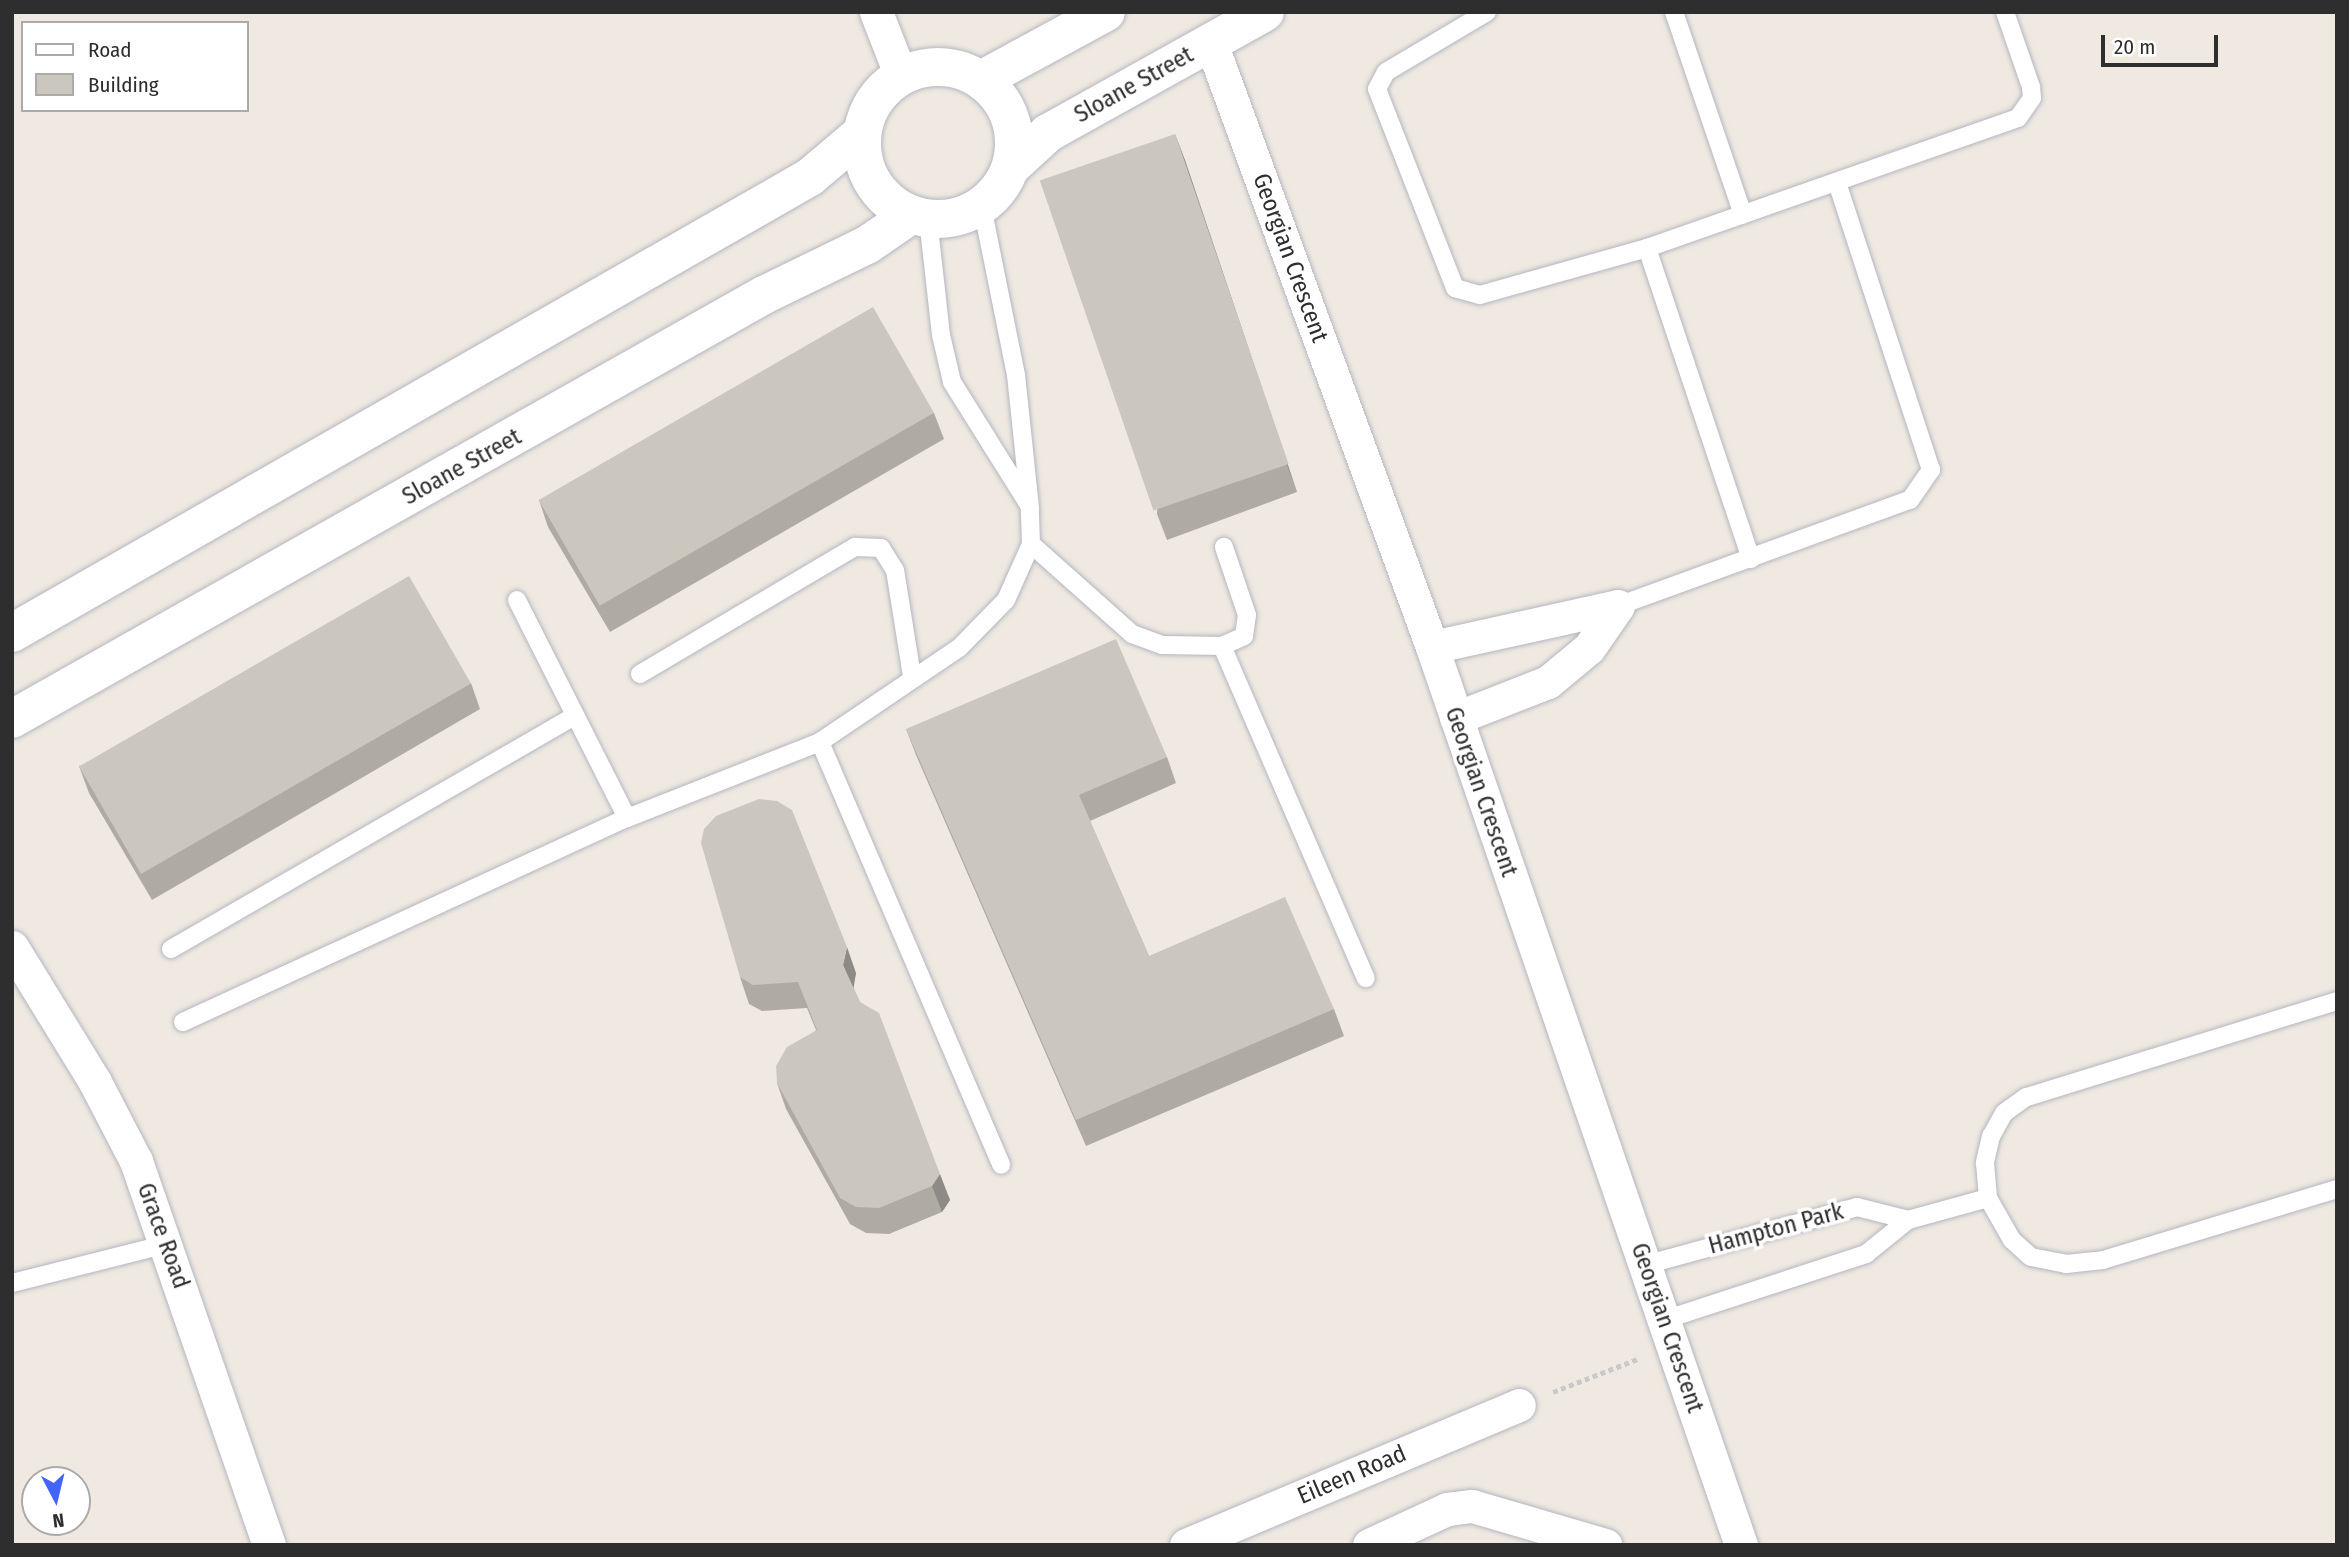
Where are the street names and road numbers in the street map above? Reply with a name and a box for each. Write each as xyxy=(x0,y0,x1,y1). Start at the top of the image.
street label: Sloane Street xyxy=(1070,41,1198,129)
street label: Georgian Crescent xyxy=(1246,170,1334,346)
street label: Sloane Street xyxy=(398,423,526,511)
street label: Georgian Crescent xyxy=(1438,703,1524,881)
street label: Grace Road xyxy=(131,1179,195,1293)
street label: Hampton Park xyxy=(1705,1197,1847,1261)
street label: Georgian Crescent xyxy=(1624,1239,1710,1417)
street label: Eileen Road xyxy=(1293,1439,1411,1511)

